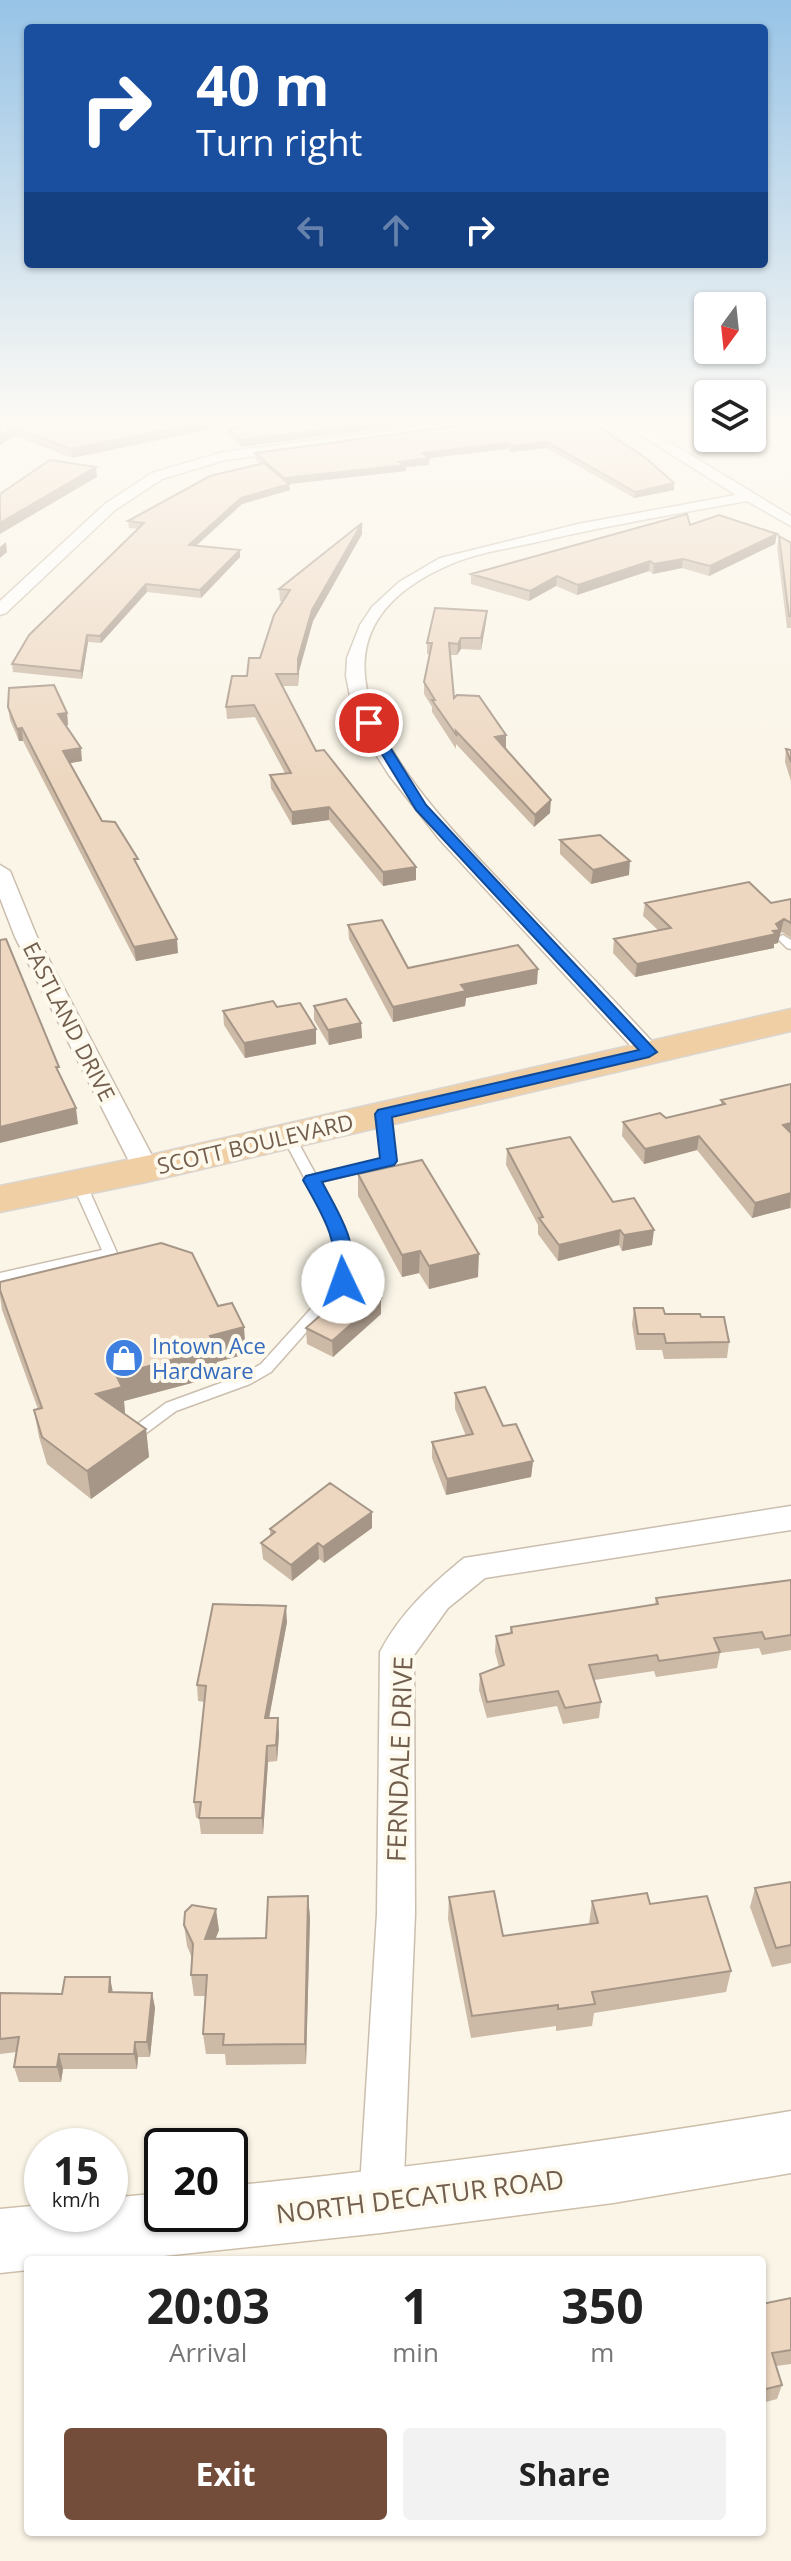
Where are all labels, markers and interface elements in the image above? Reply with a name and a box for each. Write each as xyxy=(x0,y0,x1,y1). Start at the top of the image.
text: 40 m xyxy=(196,46,330,122)
icon: right xyxy=(64,56,168,160)
text: Turn right xyxy=(196,118,362,167)
icon: left xyxy=(290,208,334,252)
icon: ahead xyxy=(374,208,418,252)
icon: right xyxy=(458,208,502,252)
north arrow xyxy=(694,292,766,364)
map controls xyxy=(694,292,766,452)
button: layers xyxy=(694,380,766,452)
pin xyxy=(335,689,403,757)
icon: arrive xyxy=(347,701,391,745)
street label: EASTLAND DRIVE xyxy=(17,936,123,1106)
street label: SCOTT BOULEVARD xyxy=(154,1106,356,1180)
position arrow xyxy=(301,1240,385,1324)
place label: Intown Ace Hardware xyxy=(152,1330,266,1385)
shop icon: Intown Ace Hardware xyxy=(103,1337,145,1379)
street label: FERNDALE DRIVE xyxy=(377,1656,421,1862)
speed limit sign: 20 xyxy=(144,2128,248,2232)
text: 15 xyxy=(53,2142,99,2197)
street label: NORTH DECATUR ROAD xyxy=(274,2160,566,2232)
text: km/h xyxy=(52,2186,100,2213)
text: 20:03 xyxy=(146,2273,270,2338)
text: 1 xyxy=(402,2273,429,2338)
text: 350 xyxy=(561,2273,644,2338)
text: Arrival xyxy=(169,2334,247,2370)
text: min xyxy=(392,2334,439,2370)
text: m xyxy=(590,2334,614,2370)
button: Exit xyxy=(64,2428,387,2520)
button: Share xyxy=(403,2428,726,2520)

